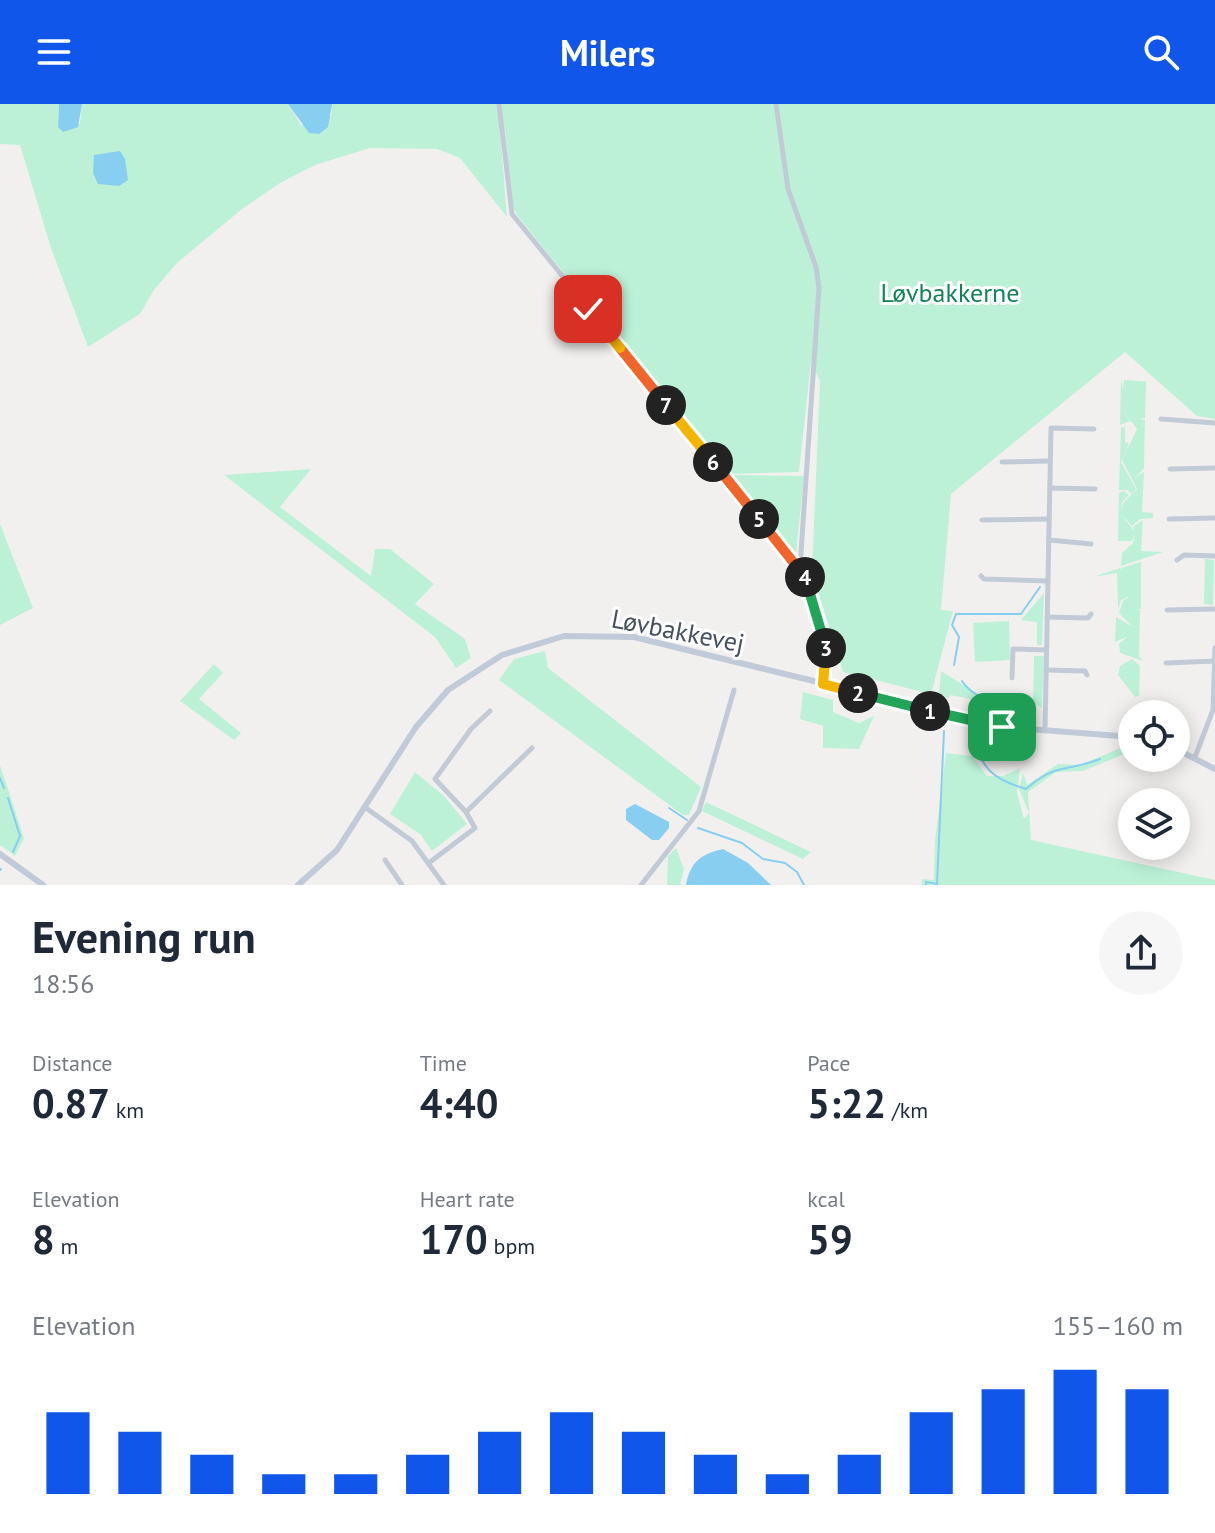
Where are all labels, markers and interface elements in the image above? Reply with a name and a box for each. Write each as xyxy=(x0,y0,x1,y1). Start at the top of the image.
text: Milers xyxy=(560,29,655,76)
icon: menu xyxy=(32,30,76,74)
icon: search xyxy=(1139,30,1183,74)
pin xyxy=(554,275,622,343)
park label: Løvbakkerne xyxy=(880,276,1020,309)
icon: check xyxy=(566,287,610,331)
pin: 7 xyxy=(646,385,686,425)
text: 7 xyxy=(660,391,672,419)
pin: 6 xyxy=(693,442,733,482)
text: 6 xyxy=(707,448,719,476)
pin: 5 xyxy=(739,499,779,539)
text: 5 xyxy=(753,505,765,533)
pin: 4 xyxy=(785,557,825,597)
text: 4 xyxy=(799,563,811,591)
street label: Løvbakkevej xyxy=(609,601,747,660)
pin: 3 xyxy=(806,628,846,668)
text: 3 xyxy=(820,634,832,662)
pin: 2 xyxy=(838,673,878,713)
text: 2 xyxy=(852,679,864,707)
pin: 1 xyxy=(910,691,950,731)
pin xyxy=(968,693,1036,761)
text: 1 xyxy=(924,697,936,725)
map controls xyxy=(1118,700,1190,860)
button: locate xyxy=(1118,700,1190,772)
icon: arrive xyxy=(980,705,1024,749)
button: layers xyxy=(1118,788,1190,860)
text: Evening run xyxy=(32,908,256,965)
button: share xyxy=(1099,911,1183,995)
text: 18:56 xyxy=(32,967,94,1000)
text: Distance xyxy=(32,1049,113,1077)
text: Time xyxy=(420,1049,467,1077)
text: Pace xyxy=(807,1049,850,1077)
text: 0.87 xyxy=(32,1077,110,1129)
text: 4:40 xyxy=(420,1077,498,1129)
text: 5:22 xyxy=(807,1077,886,1129)
text: km xyxy=(110,1096,144,1124)
text: /km xyxy=(886,1096,928,1124)
text: Elevation xyxy=(32,1185,120,1213)
text: Heart rate xyxy=(420,1185,515,1213)
text: kcal xyxy=(807,1185,845,1213)
text: 8 xyxy=(32,1213,55,1265)
text: 170 xyxy=(420,1213,488,1265)
text: 59 xyxy=(807,1213,853,1265)
text: m xyxy=(55,1232,78,1260)
text: bpm xyxy=(488,1232,535,1260)
text: Elevation xyxy=(32,1309,136,1342)
text: 155–160 m xyxy=(1053,1309,1183,1342)

